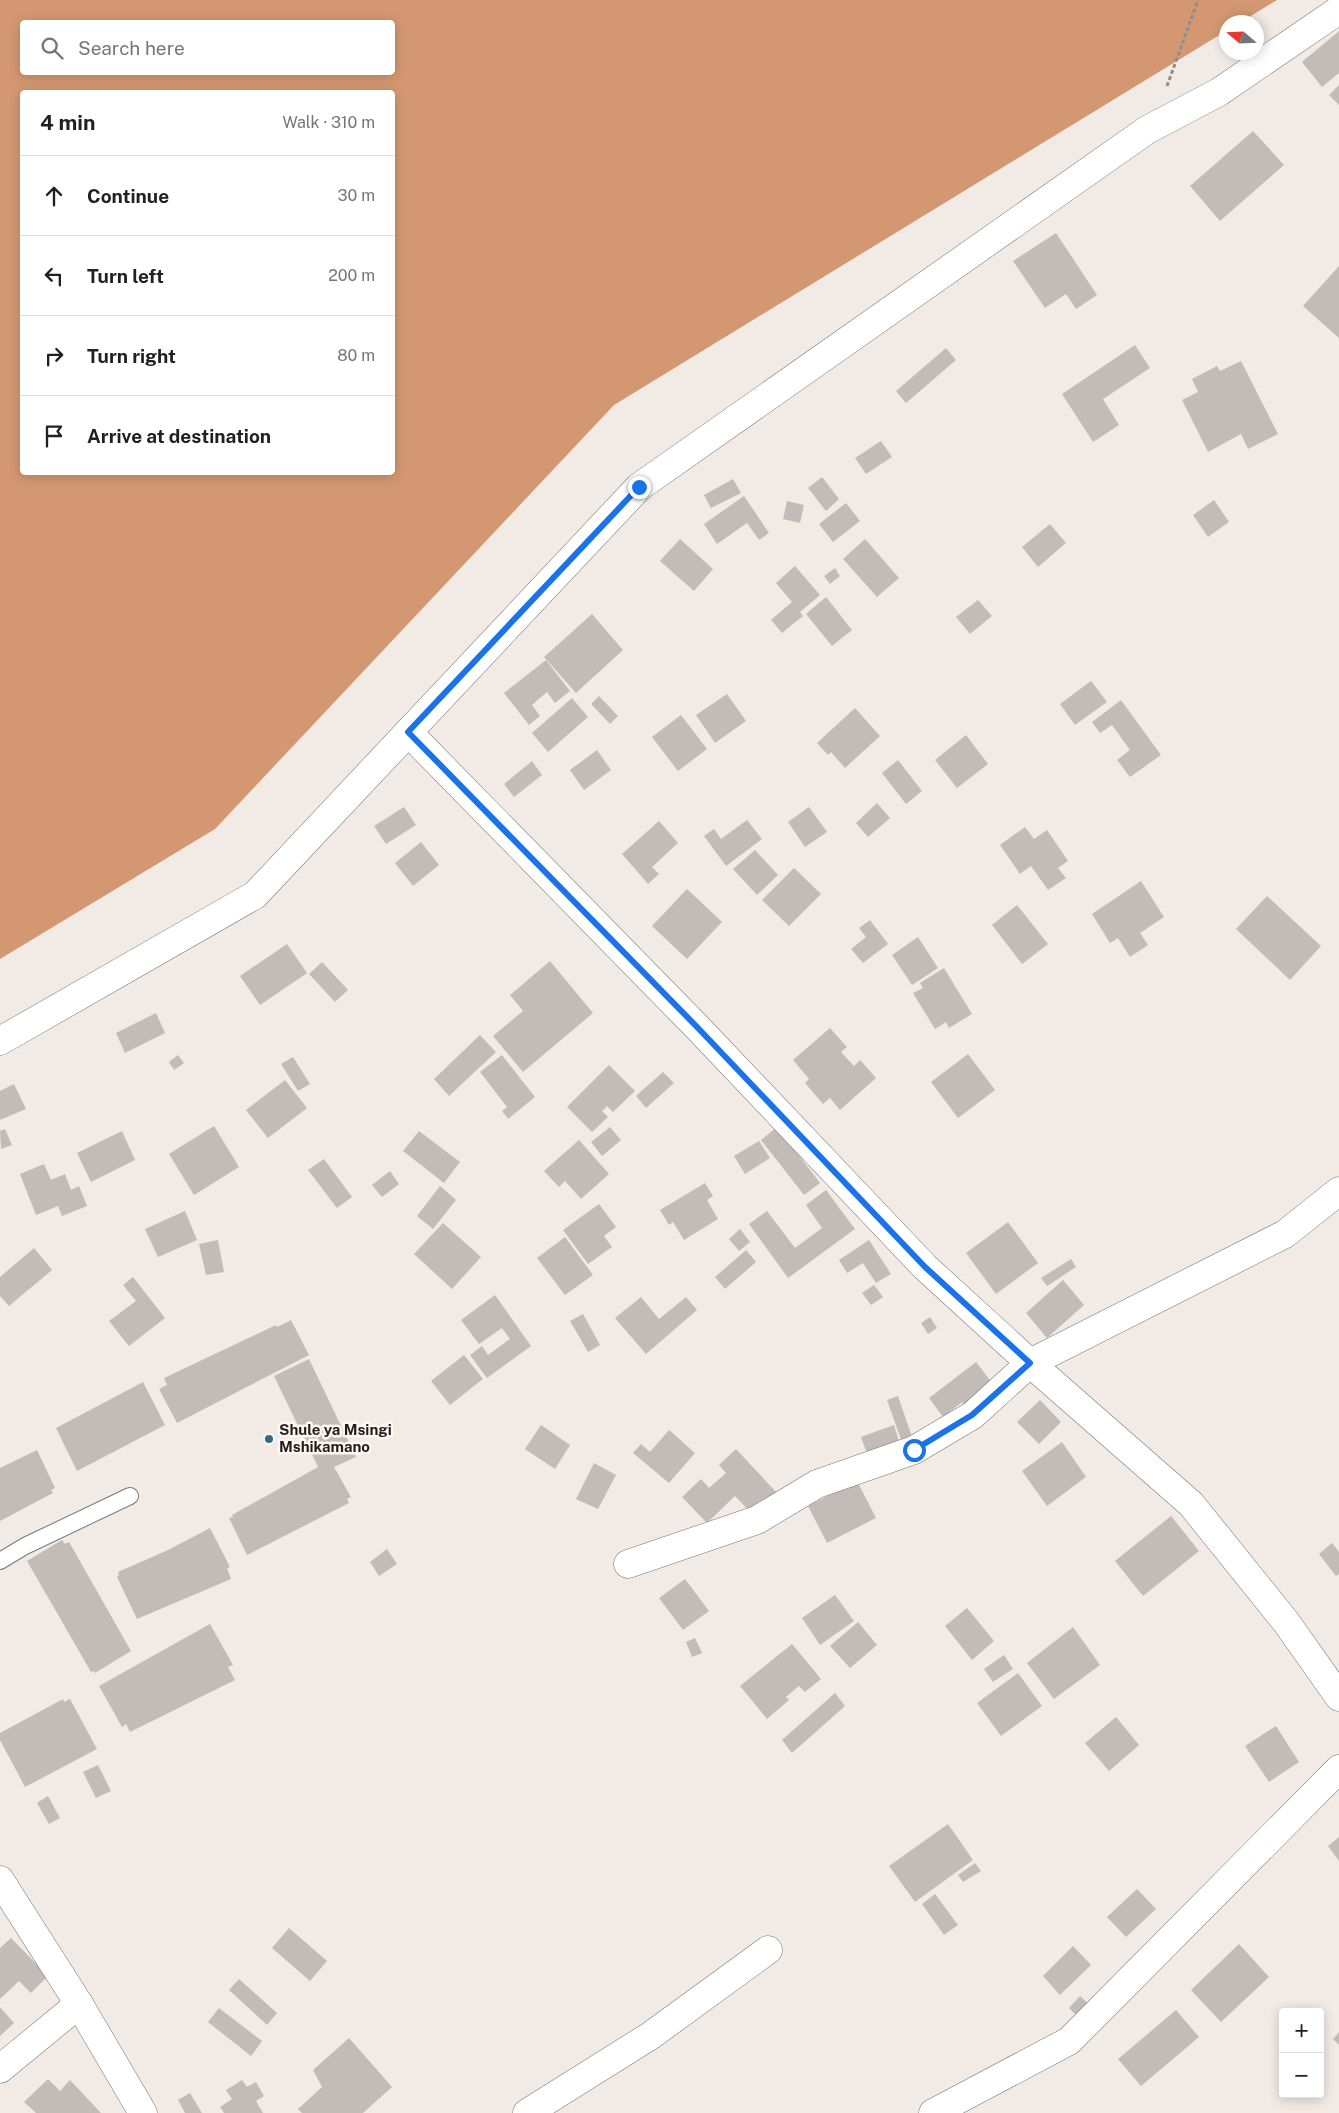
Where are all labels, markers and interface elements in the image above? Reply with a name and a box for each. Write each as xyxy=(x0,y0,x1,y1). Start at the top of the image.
north arrow xyxy=(1219,15,1264,60)
search box xyxy=(20,20,395,75)
icon: search xyxy=(38,34,66,62)
text: Search here xyxy=(78,37,185,59)
text: 4 min xyxy=(40,110,95,135)
text: Walk · 310 m xyxy=(282,113,375,132)
icon: ahead xyxy=(40,182,68,210)
text: Continue xyxy=(87,185,169,207)
text: 30 m xyxy=(338,186,375,205)
icon: left xyxy=(40,262,68,290)
text: Turn left xyxy=(87,265,164,287)
text: 200 m xyxy=(328,266,375,285)
icon: right xyxy=(40,342,68,370)
text: Turn right xyxy=(87,345,176,367)
text: 80 m xyxy=(337,346,375,365)
icon: arrive xyxy=(40,422,68,450)
text: Arrive at destination xyxy=(87,425,271,447)
route end xyxy=(628,476,651,499)
place label: Shule ya Msingi Mshikamano xyxy=(279,1421,392,1455)
marker: Shule ya Msingi Mshikamano xyxy=(263,1433,275,1445)
route start xyxy=(903,1439,926,1462)
map controls xyxy=(1279,2008,1324,2098)
button: + xyxy=(1279,2008,1324,2053)
button: − xyxy=(1279,2053,1324,2098)

